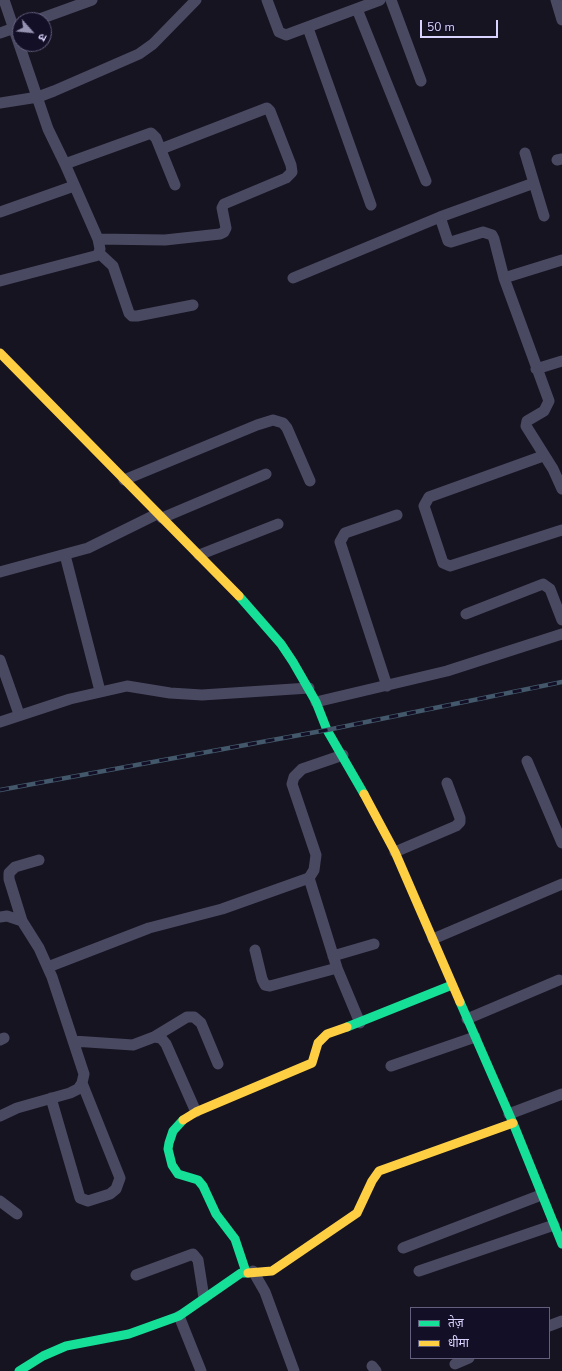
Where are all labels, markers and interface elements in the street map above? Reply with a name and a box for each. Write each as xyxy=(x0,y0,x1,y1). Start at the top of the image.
north arrow xyxy=(12,12,52,52)
scale bar xyxy=(422,12,500,38)
text: 50 m xyxy=(427,19,455,35)
text: उ xyxy=(34,31,50,43)
legend xyxy=(410,1307,550,1359)
text: तेज़ xyxy=(448,1315,464,1331)
text: धीमा xyxy=(448,1335,469,1351)

